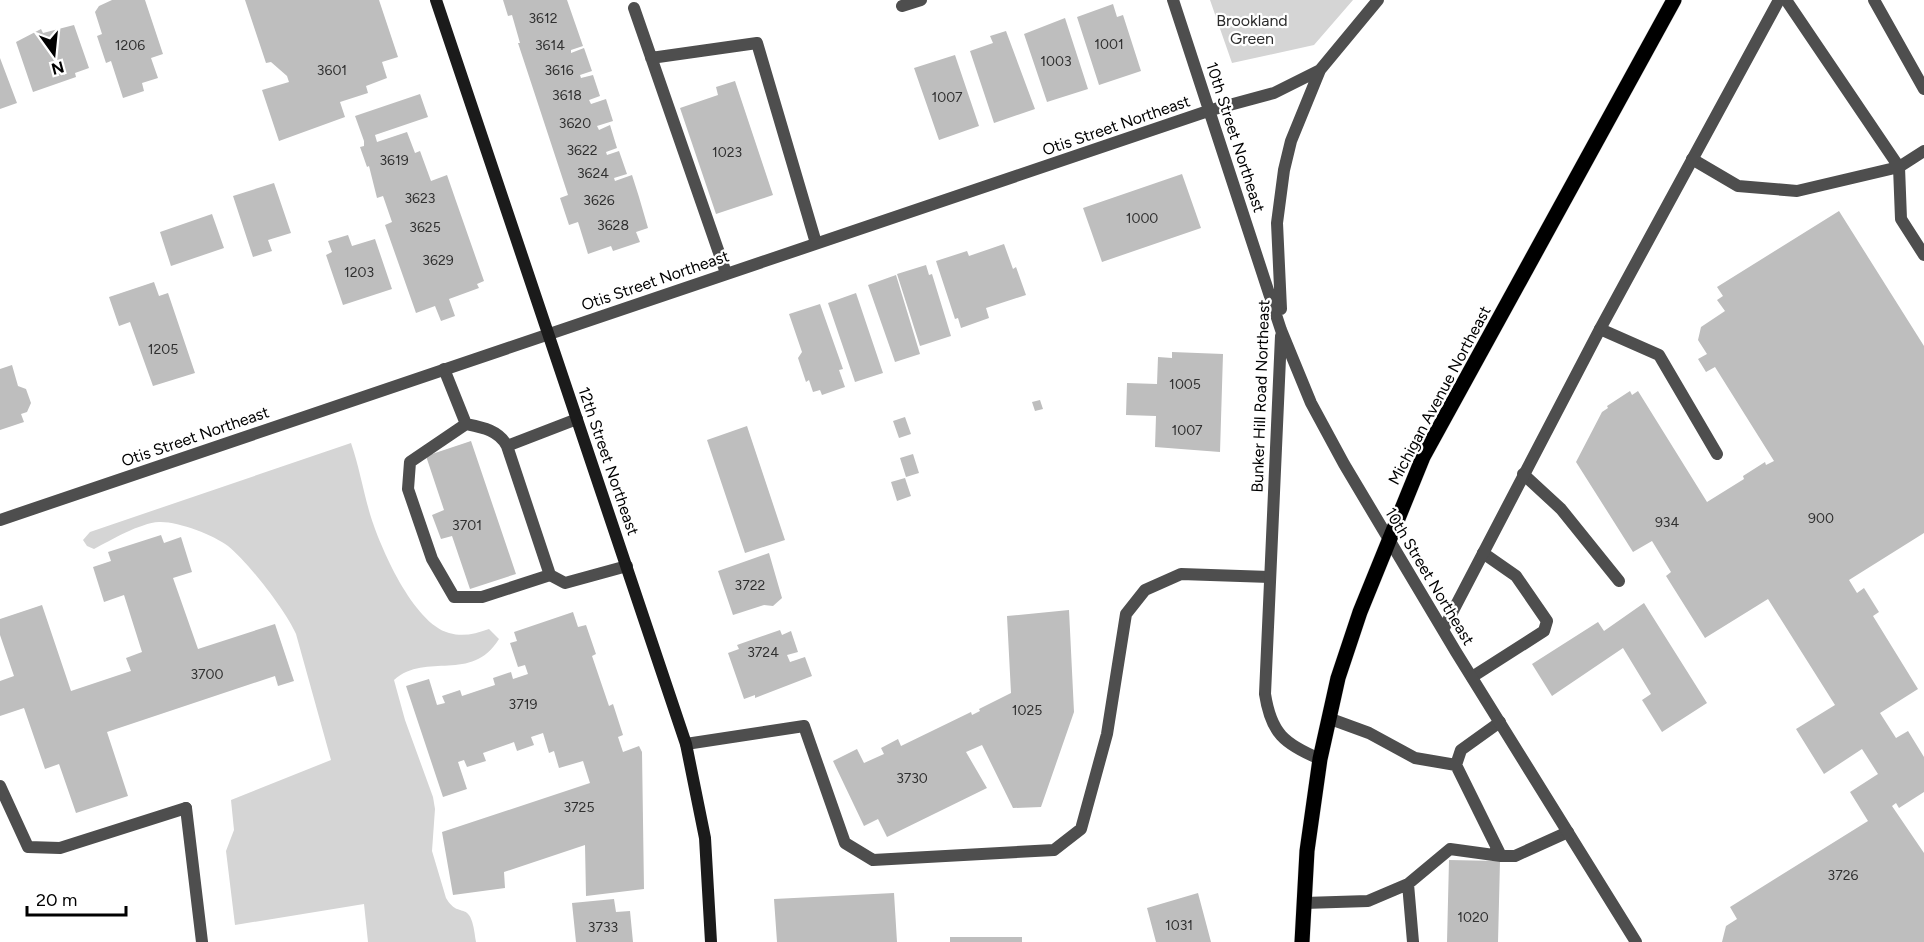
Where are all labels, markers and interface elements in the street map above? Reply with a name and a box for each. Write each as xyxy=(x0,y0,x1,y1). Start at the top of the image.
house number: 3612 xyxy=(528,10,558,27)
park label: Brookland Green xyxy=(1216,11,1288,48)
north arrow xyxy=(24,24,84,84)
house number: 1001 xyxy=(1094,36,1124,53)
house number: 1206 xyxy=(115,37,145,54)
house number: 3614 xyxy=(535,37,565,54)
house number: 1003 xyxy=(1040,53,1072,70)
text: N xyxy=(49,57,66,79)
street label: 10th Street Northeast xyxy=(1202,60,1269,215)
house number: 3601 xyxy=(317,62,347,79)
house number: 3616 xyxy=(544,62,574,79)
house number: 3618 xyxy=(552,87,582,104)
house number: 1007 xyxy=(931,89,963,106)
street label: Otis Street Northeast xyxy=(1040,91,1192,160)
house number: 3620 xyxy=(559,115,591,132)
house number: 3622 xyxy=(566,142,598,159)
house number: 1023 xyxy=(712,144,742,161)
house number: 3619 xyxy=(379,152,409,169)
house number: 3624 xyxy=(577,165,609,182)
house number: 3623 xyxy=(405,190,435,207)
house number: 3626 xyxy=(583,192,615,209)
house number: 1000 xyxy=(1126,210,1158,227)
house number: 3628 xyxy=(597,217,629,234)
house number: 3625 xyxy=(409,219,441,236)
street label: Otis Street Northeast xyxy=(579,246,731,315)
house number: 3629 xyxy=(422,252,454,269)
house number: 1203 xyxy=(344,264,374,281)
street label: Bunker Hill Road Northeast xyxy=(1248,299,1273,493)
street label: Michigan Avenue Northeast xyxy=(1384,303,1495,488)
house number: 1205 xyxy=(148,341,178,358)
house number: 1005 xyxy=(1169,376,1201,393)
street label: 12th Street Northeast xyxy=(574,384,643,538)
street label: Otis Street Northeast xyxy=(119,402,271,471)
house number: 1007 xyxy=(1171,422,1203,439)
street label: 10th Street Northeast xyxy=(1381,504,1478,648)
house number: 900 xyxy=(1808,510,1834,527)
house number: 934 xyxy=(1655,514,1679,531)
house number: 3701 xyxy=(452,517,482,534)
house number: 3722 xyxy=(735,577,765,594)
house number: 3724 xyxy=(747,644,779,661)
house number: 3700 xyxy=(190,666,224,683)
house number: 3719 xyxy=(509,696,537,713)
house number: 1025 xyxy=(1012,702,1042,719)
house number: 3730 xyxy=(896,770,928,787)
house number: 3725 xyxy=(563,799,595,816)
house number: 3726 xyxy=(1828,867,1859,884)
scale bar xyxy=(27,879,126,917)
text: 20 m xyxy=(36,889,77,911)
house number: 1020 xyxy=(1457,909,1489,926)
house number: 1031 xyxy=(1165,917,1193,934)
house number: 3733 xyxy=(588,919,618,936)

